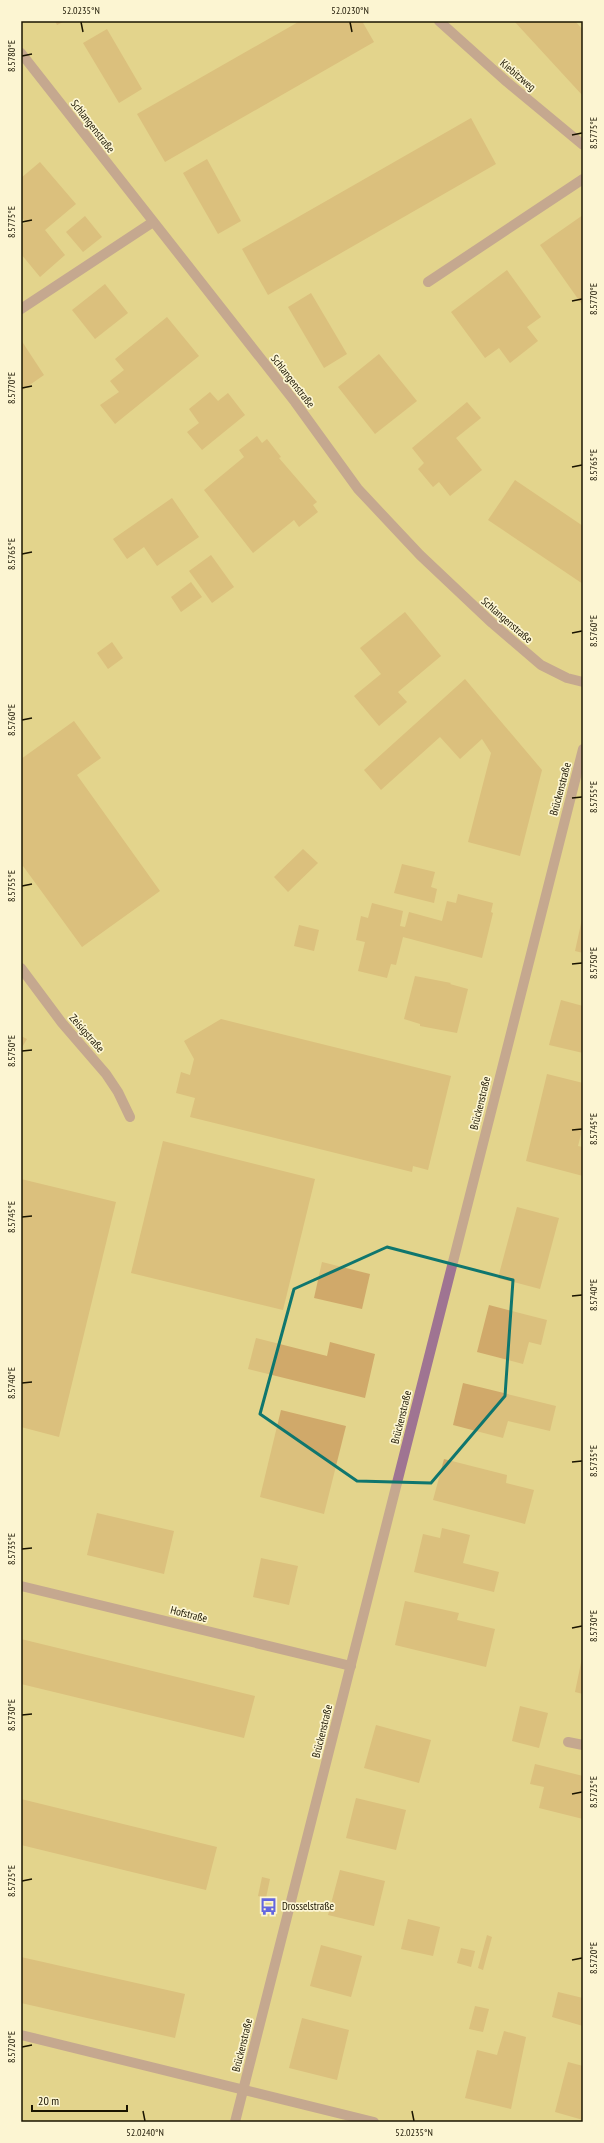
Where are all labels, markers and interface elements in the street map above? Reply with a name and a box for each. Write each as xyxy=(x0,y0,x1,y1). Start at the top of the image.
text: 52.0235°N xyxy=(62,4,100,17)
text: 52.0230°N xyxy=(331,4,369,17)
text: 8.5780°E xyxy=(5,40,18,72)
street label: Kiebitzweg xyxy=(497,56,539,94)
street label: Schlangenstraße xyxy=(68,97,118,156)
text: 8.5775°E xyxy=(587,117,600,149)
text: 8.5775°E xyxy=(5,206,18,238)
text: 8.5770°E xyxy=(587,283,600,315)
street label: Schlangenstraße xyxy=(268,352,318,411)
text: 8.5770°E xyxy=(5,372,18,404)
text: 8.5765°E xyxy=(587,449,600,481)
text: 8.5765°E xyxy=(5,538,18,570)
street label: Schlangenstraße xyxy=(478,594,536,646)
text: 8.5760°E xyxy=(587,615,600,647)
text: 8.5760°E xyxy=(5,704,18,736)
street label: Brückenstraße xyxy=(546,760,574,817)
text: 8.5755°E xyxy=(587,781,600,813)
text: 8.5755°E xyxy=(5,870,18,902)
text: 8.5750°E xyxy=(587,947,600,979)
street label: Zeisigstraße xyxy=(67,1011,108,1055)
text: 8.5750°E xyxy=(5,1035,18,1067)
street label: Brückenstraße xyxy=(467,1074,493,1131)
text: 8.5745°E xyxy=(587,1113,600,1145)
text: 8.5745°E xyxy=(5,1201,18,1233)
text: 8.5740°E xyxy=(587,1279,600,1311)
text: 8.5740°E xyxy=(5,1367,18,1399)
street label: Brückenstraße xyxy=(388,1388,414,1445)
text: 8.5735°E xyxy=(587,1445,600,1477)
text: 8.5735°E xyxy=(5,1533,18,1565)
street label: Hofstraße xyxy=(169,1603,209,1625)
text: 8.5730°E xyxy=(587,1610,600,1642)
text: 8.5730°E xyxy=(5,1699,18,1731)
street label: Brückenstraße xyxy=(309,1702,335,1759)
text: 8.5725°E xyxy=(587,1776,600,1808)
text: 8.5725°E xyxy=(5,1865,18,1897)
bus stop icon: Drosselstraße xyxy=(259,1896,279,1916)
place label: Drosselstraße xyxy=(282,1899,335,1913)
text: 8.5720°E xyxy=(587,1942,600,1974)
street label: Brückenstraße xyxy=(229,2016,255,2073)
text: 8.5720°E xyxy=(5,2031,18,2063)
scale bar xyxy=(32,2087,127,2113)
text: 20 m xyxy=(38,2093,59,2108)
text: 52.0240°N xyxy=(126,2126,164,2139)
text: 52.0235°N xyxy=(395,2126,433,2139)

